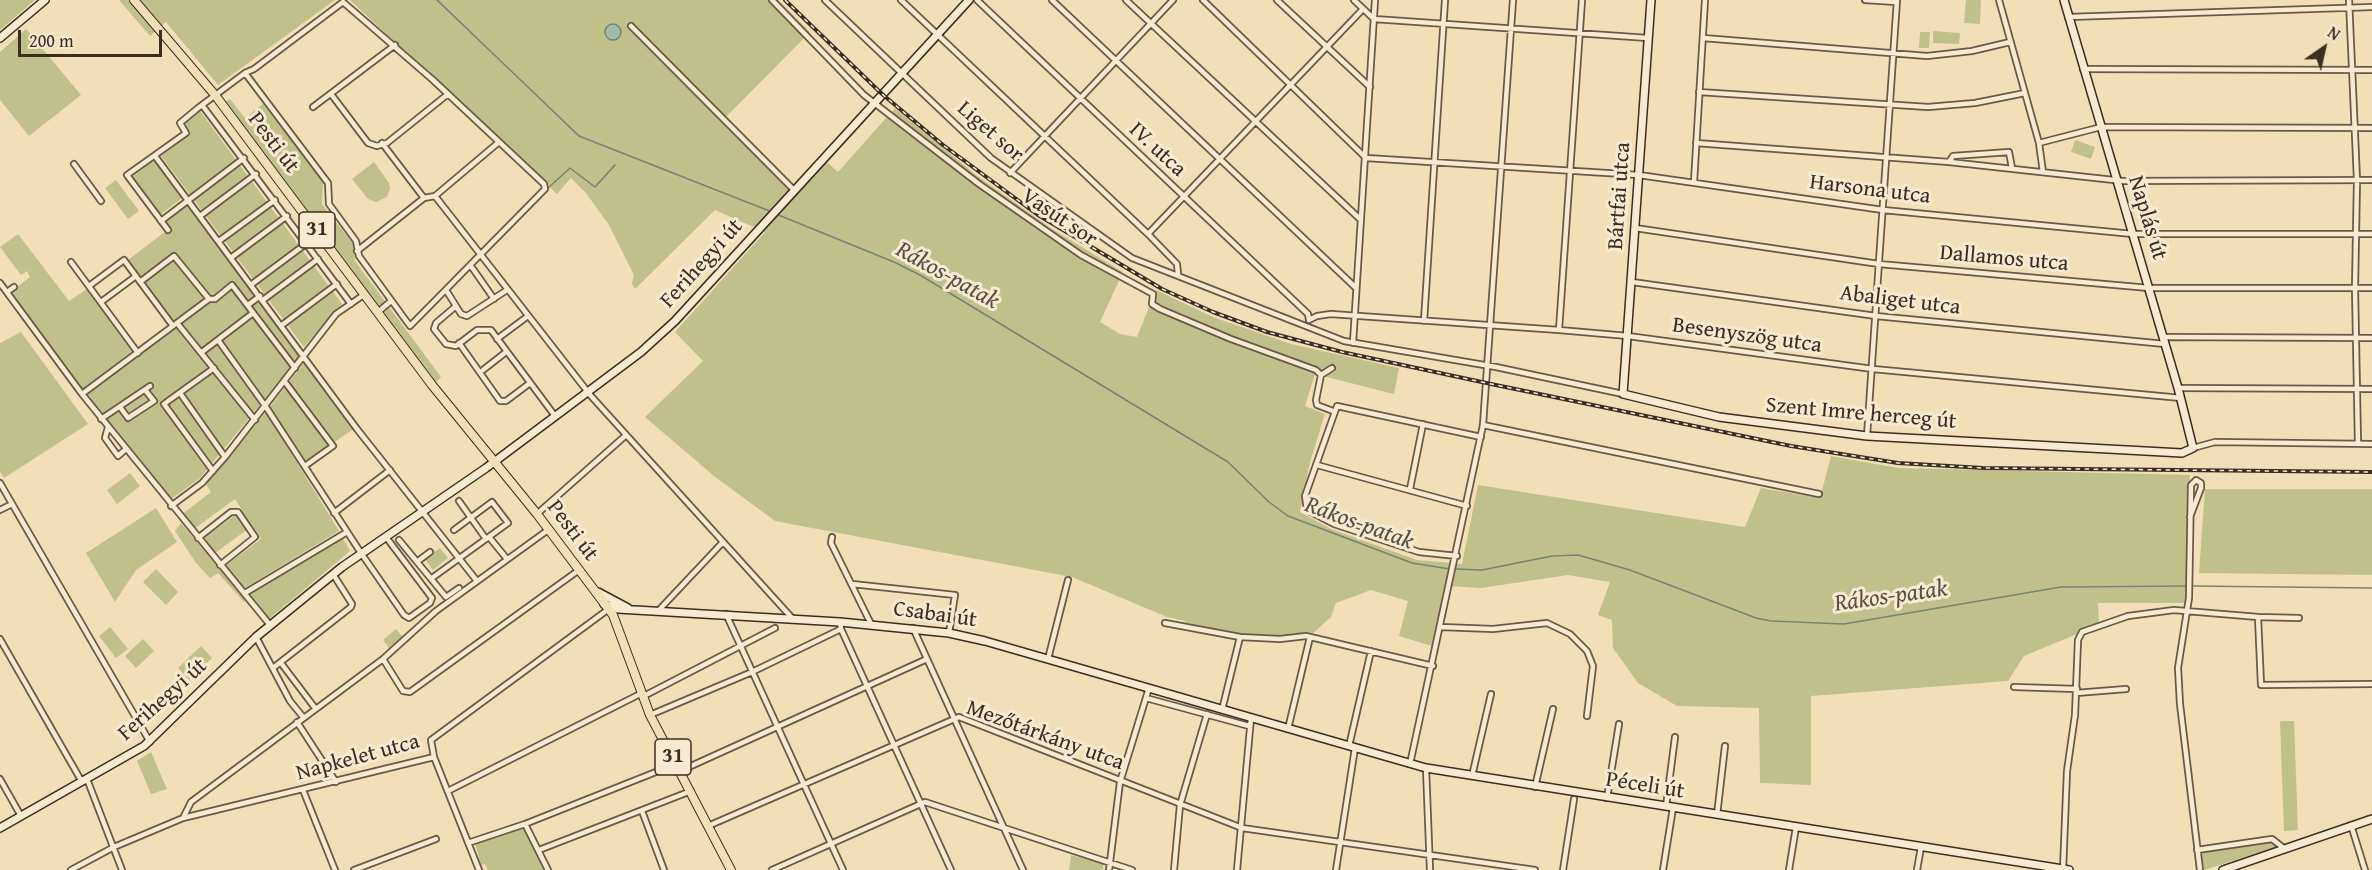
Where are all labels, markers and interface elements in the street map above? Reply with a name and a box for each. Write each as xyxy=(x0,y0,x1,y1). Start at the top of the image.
scale bar xyxy=(21,18,165,56)
north arrow xyxy=(2294,18,2354,78)
text: N xyxy=(2323,20,2345,46)
text: 200 m xyxy=(29,27,74,54)
street label: Liget sor xyxy=(951,96,1029,168)
street label: Pesti út xyxy=(242,107,304,179)
street label: IV. utca xyxy=(1123,117,1191,183)
street label: Bártfai utca xyxy=(1603,141,1637,251)
street label: Harsona utca xyxy=(1808,169,1932,211)
street label: Naplás út xyxy=(2122,173,2172,263)
street label: Vasút sor xyxy=(1016,183,1102,253)
road number: 31 xyxy=(299,212,335,248)
street label: Ferihegyi út xyxy=(655,214,749,314)
water label: Rákos-patak xyxy=(890,236,1004,316)
street label: Dallamos utca xyxy=(1939,240,2069,278)
street label: Abaliget utca xyxy=(1838,281,1962,321)
street label: Besenyszög utca xyxy=(1671,312,1823,360)
street label: Szent Imre herceg út xyxy=(1765,393,1957,435)
water label: Rákos-patak xyxy=(1301,491,1417,557)
street label: Pesti út xyxy=(541,495,603,567)
water label: Rákos-patak xyxy=(1833,575,1949,619)
street label: Csabai út xyxy=(892,596,978,634)
street label: Ferihegyi út xyxy=(113,653,213,747)
street label: Mezőtárkány utca xyxy=(962,695,1128,777)
street label: Napkelet utca xyxy=(293,729,423,787)
road number: 31 xyxy=(655,739,691,775)
street label: Péceli út xyxy=(1604,767,1686,805)

